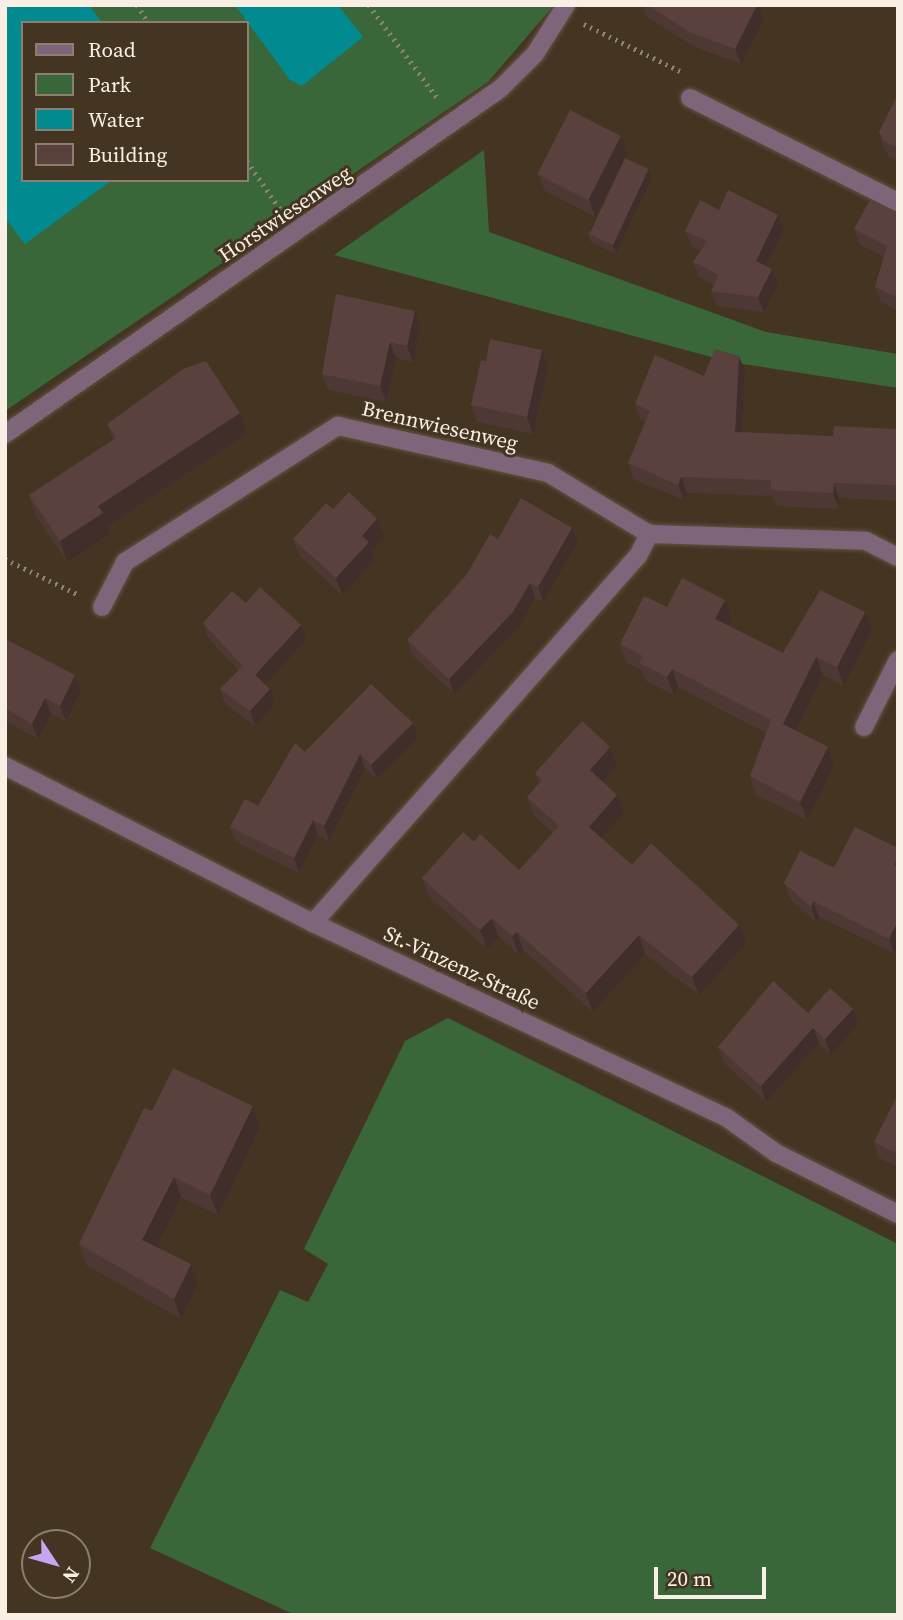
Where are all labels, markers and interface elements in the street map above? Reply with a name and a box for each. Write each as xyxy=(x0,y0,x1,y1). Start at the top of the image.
legend xyxy=(21,21,248,182)
text: Road xyxy=(88,35,136,64)
text: Park xyxy=(88,70,131,99)
text: Water xyxy=(88,105,144,134)
text: Building xyxy=(88,140,167,169)
street label: Horstwiesenweg xyxy=(214,160,356,268)
street label: Brennwiesenweg xyxy=(359,396,521,456)
street label: St.-Vinzenz-Straße xyxy=(380,921,544,1015)
north arrow xyxy=(21,1529,91,1599)
scale bar xyxy=(658,1554,770,1598)
text: N xyxy=(57,1562,86,1588)
text: 20 m xyxy=(667,1564,712,1593)

